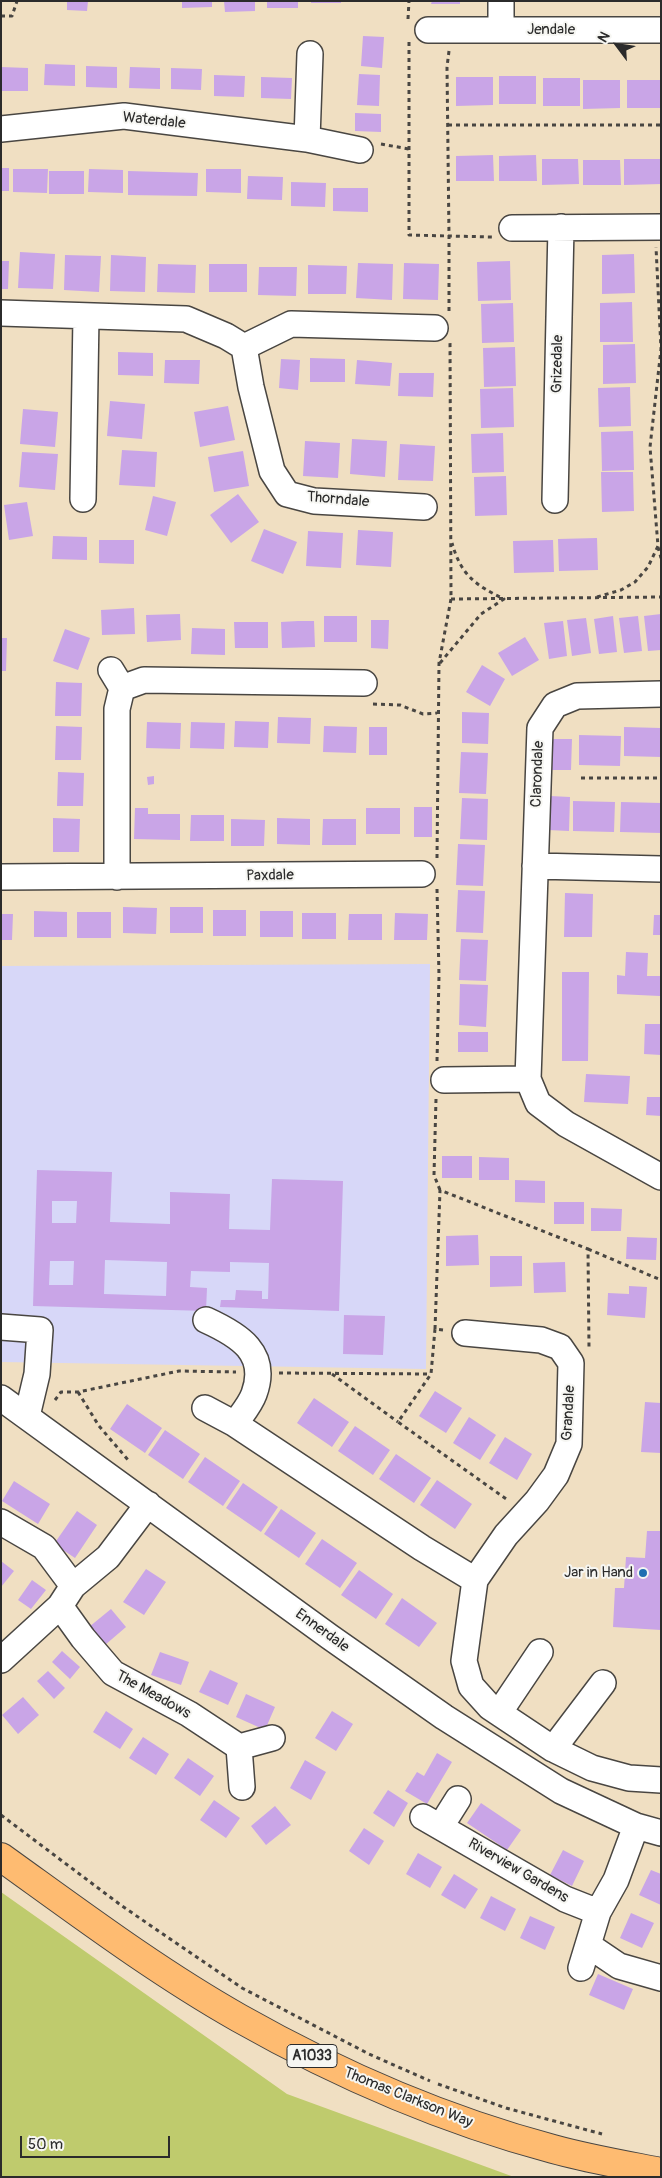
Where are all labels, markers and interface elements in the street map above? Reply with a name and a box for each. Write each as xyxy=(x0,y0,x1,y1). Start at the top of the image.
north arrow xyxy=(592,20,642,70)
street label: Jendale xyxy=(527,21,575,39)
text: N xyxy=(594,29,613,45)
street label: Waterdale xyxy=(122,109,186,133)
street label: Grizedale xyxy=(548,335,568,393)
street label: Thorndale xyxy=(306,488,370,512)
street label: Clarondale xyxy=(528,740,548,808)
street label: Paxdale xyxy=(246,867,294,885)
street label: Grandale xyxy=(559,1385,579,1441)
place label: Jar in Hand xyxy=(564,1564,633,1582)
marker: Jar in Hand xyxy=(637,1567,649,1579)
street label: Ennerdale xyxy=(291,1605,353,1657)
street label: The Meadows xyxy=(112,1667,194,1723)
street label: Riverview Gardens xyxy=(465,1835,571,1907)
road number: A1033 xyxy=(287,2044,337,2068)
street label: Thomas Clarkson Way xyxy=(341,2064,475,2132)
scale bar xyxy=(22,2126,172,2158)
text: 50 m xyxy=(28,2135,63,2154)

